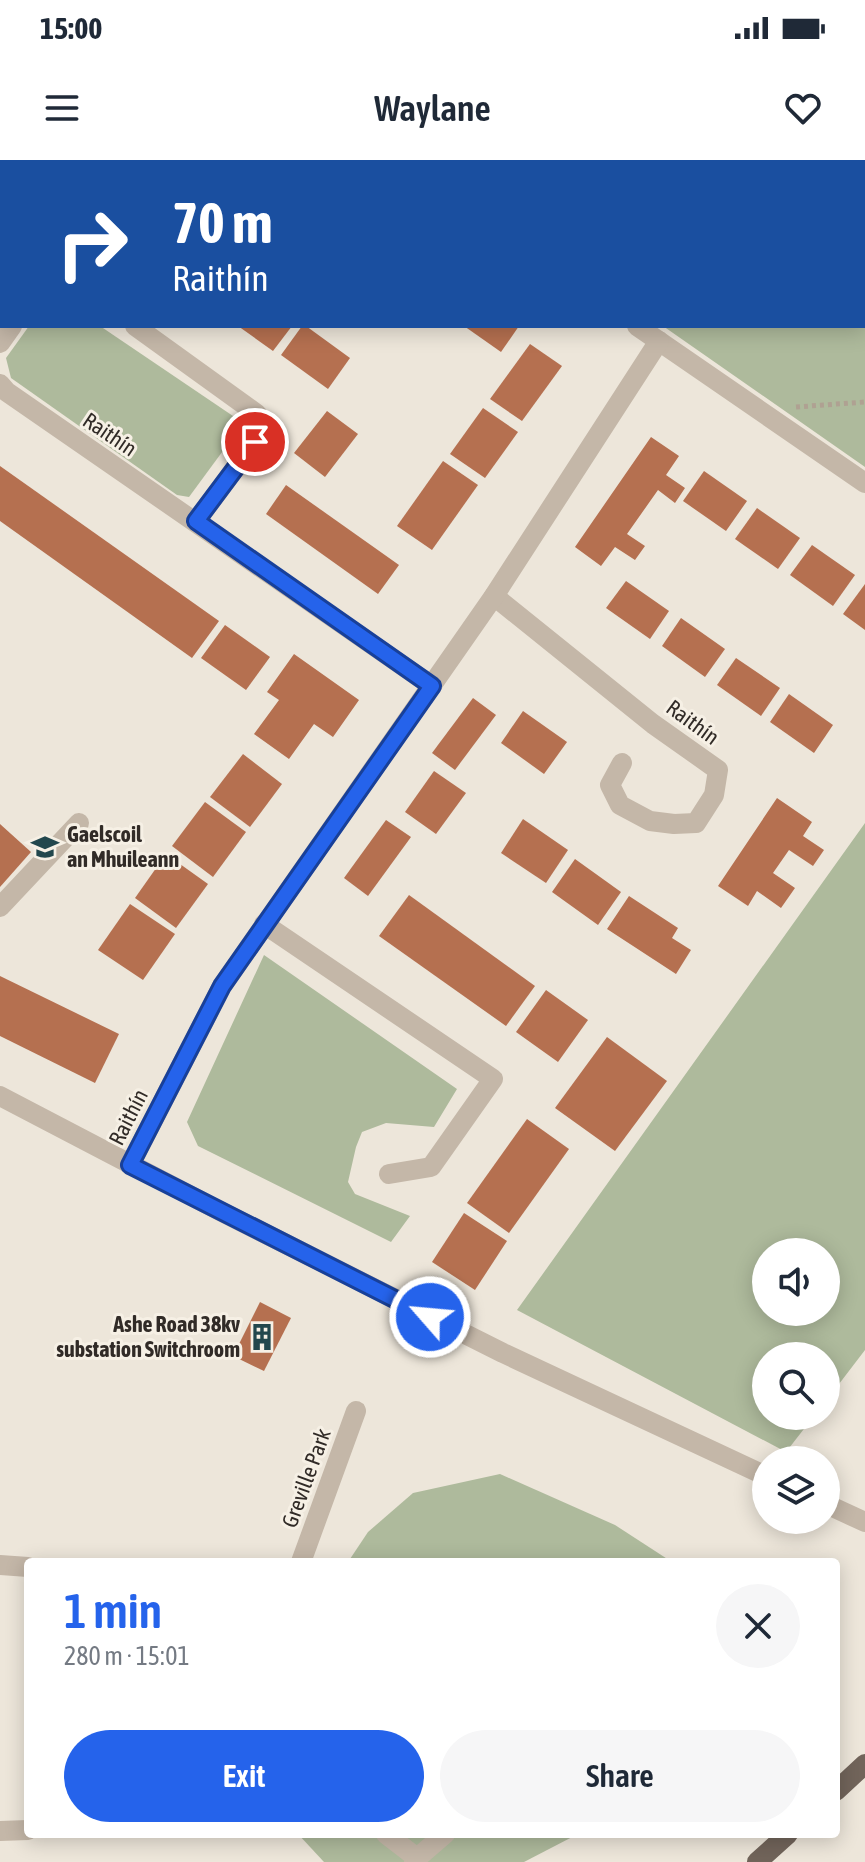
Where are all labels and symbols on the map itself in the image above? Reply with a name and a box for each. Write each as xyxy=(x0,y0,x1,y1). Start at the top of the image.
street label: Raithín xyxy=(78,407,142,461)
pin xyxy=(221,408,289,476)
street label: Raithín xyxy=(661,694,725,750)
place label: Gaelscoil an Mhuileann xyxy=(67,821,179,872)
school or university icon: Gaelscoil an Mhuileann xyxy=(30,832,60,862)
street label: Raithín xyxy=(103,1085,153,1149)
position arrow xyxy=(388,1275,472,1359)
place label: Ashe Road 38kv substation Switchroom xyxy=(56,1311,240,1362)
building icon: Ashe Road 38kv substation Switchroom xyxy=(247,1322,277,1352)
street label: Greville Park xyxy=(276,1425,336,1531)

